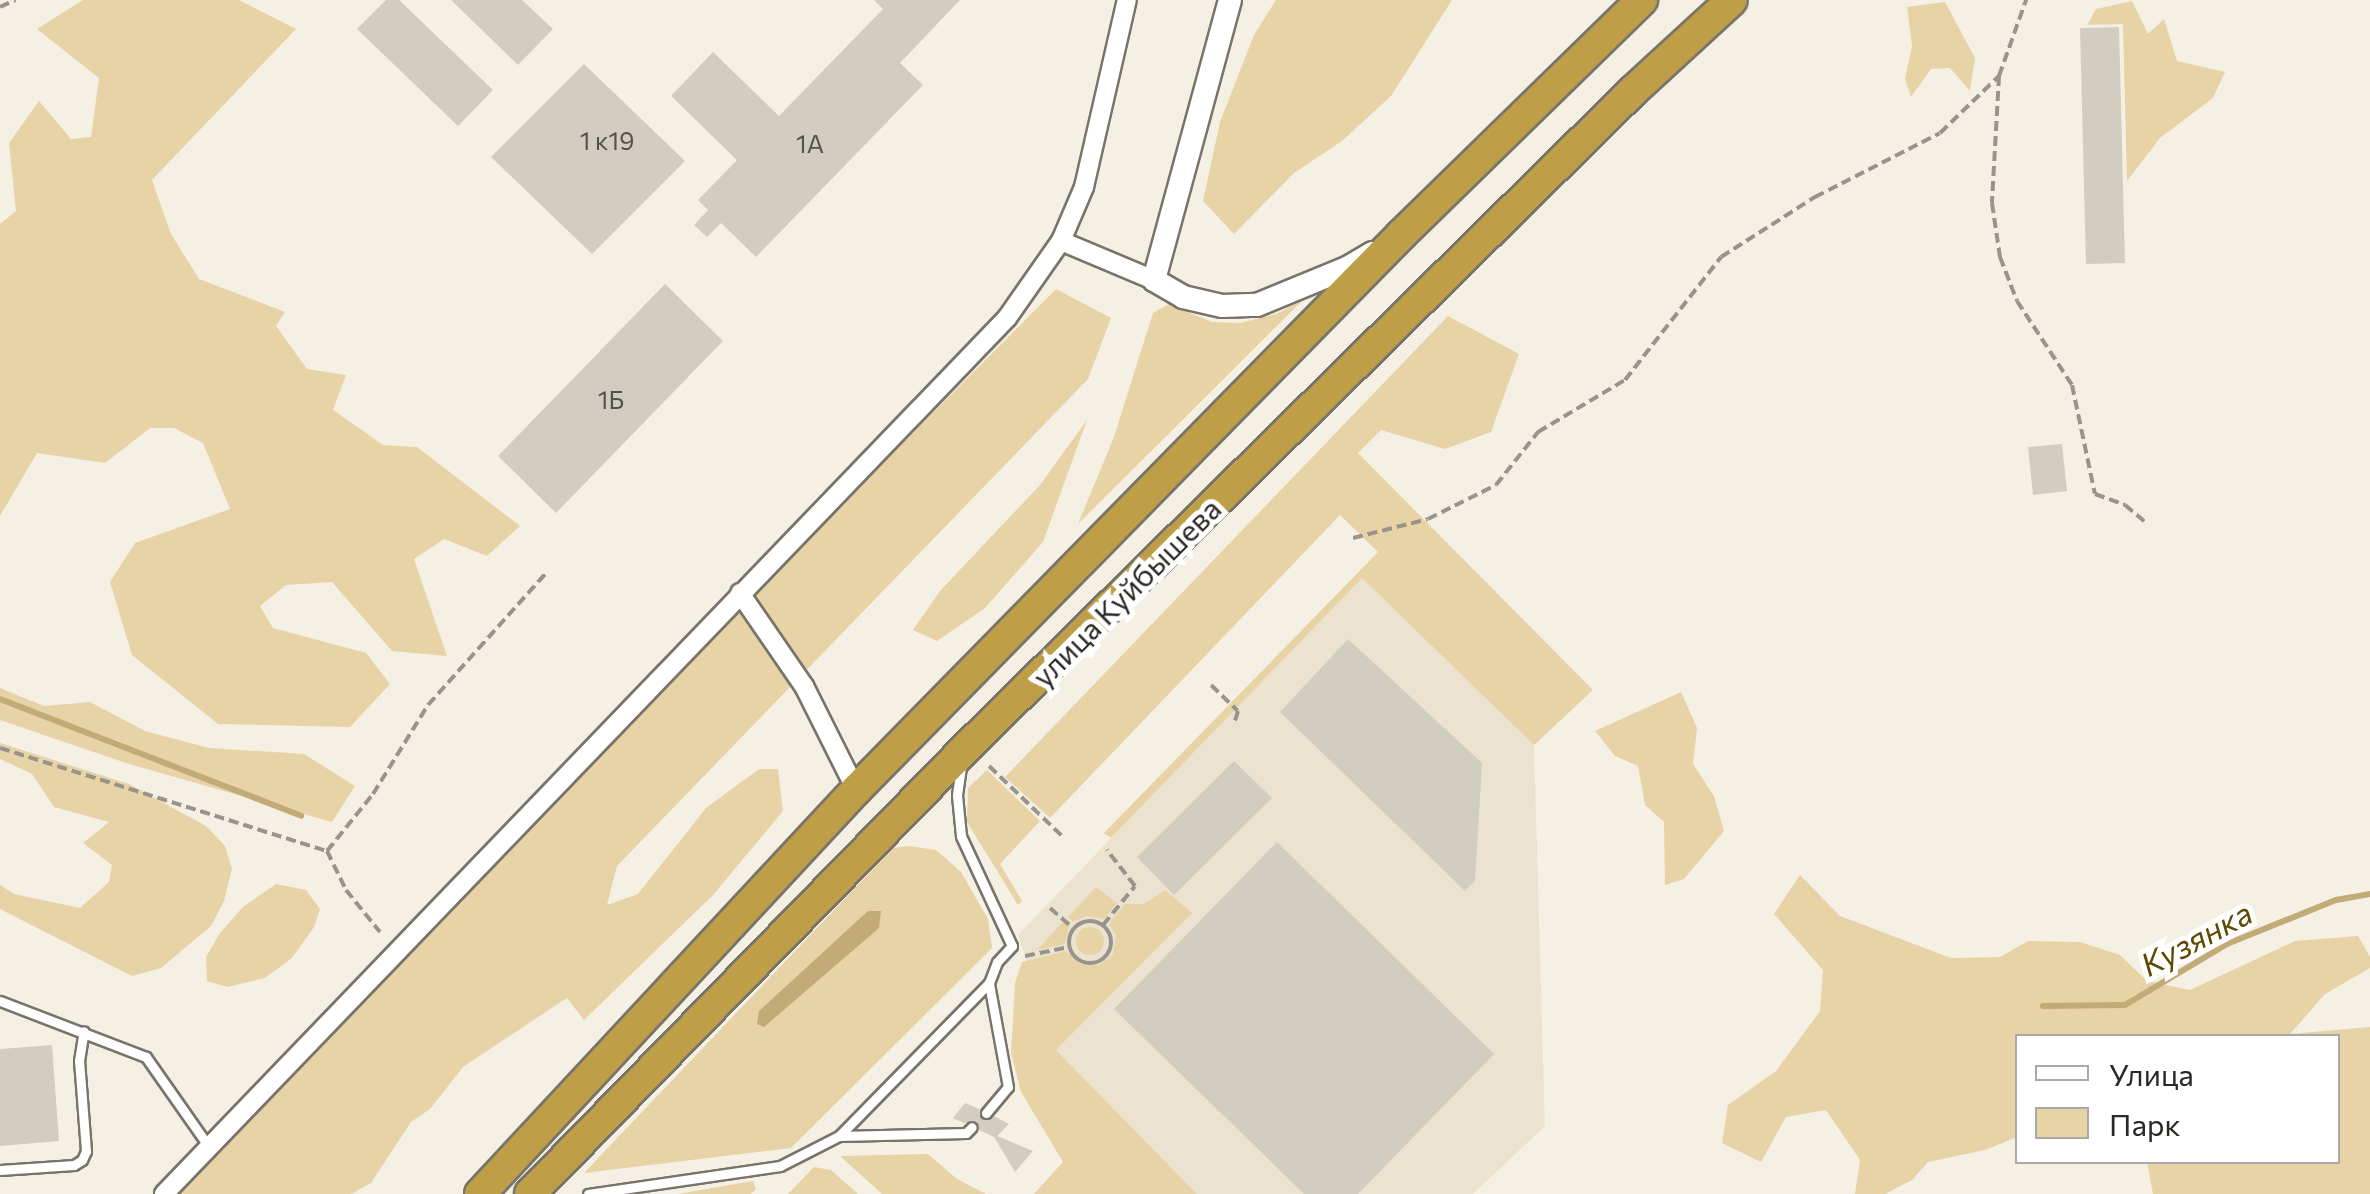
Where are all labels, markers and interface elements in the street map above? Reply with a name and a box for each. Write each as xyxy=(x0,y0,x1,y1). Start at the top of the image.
house number: 1 к19 xyxy=(580,125,634,155)
house number: 1А xyxy=(796,128,824,158)
house number: 1Б xyxy=(598,384,624,414)
street label: улица Куйбышева xyxy=(1024,490,1228,694)
water label: Кузянка xyxy=(2134,893,2258,983)
legend xyxy=(2015,1034,2340,1164)
text: Улица xyxy=(2109,1055,2194,1092)
text: Парк xyxy=(2109,1105,2181,1142)

